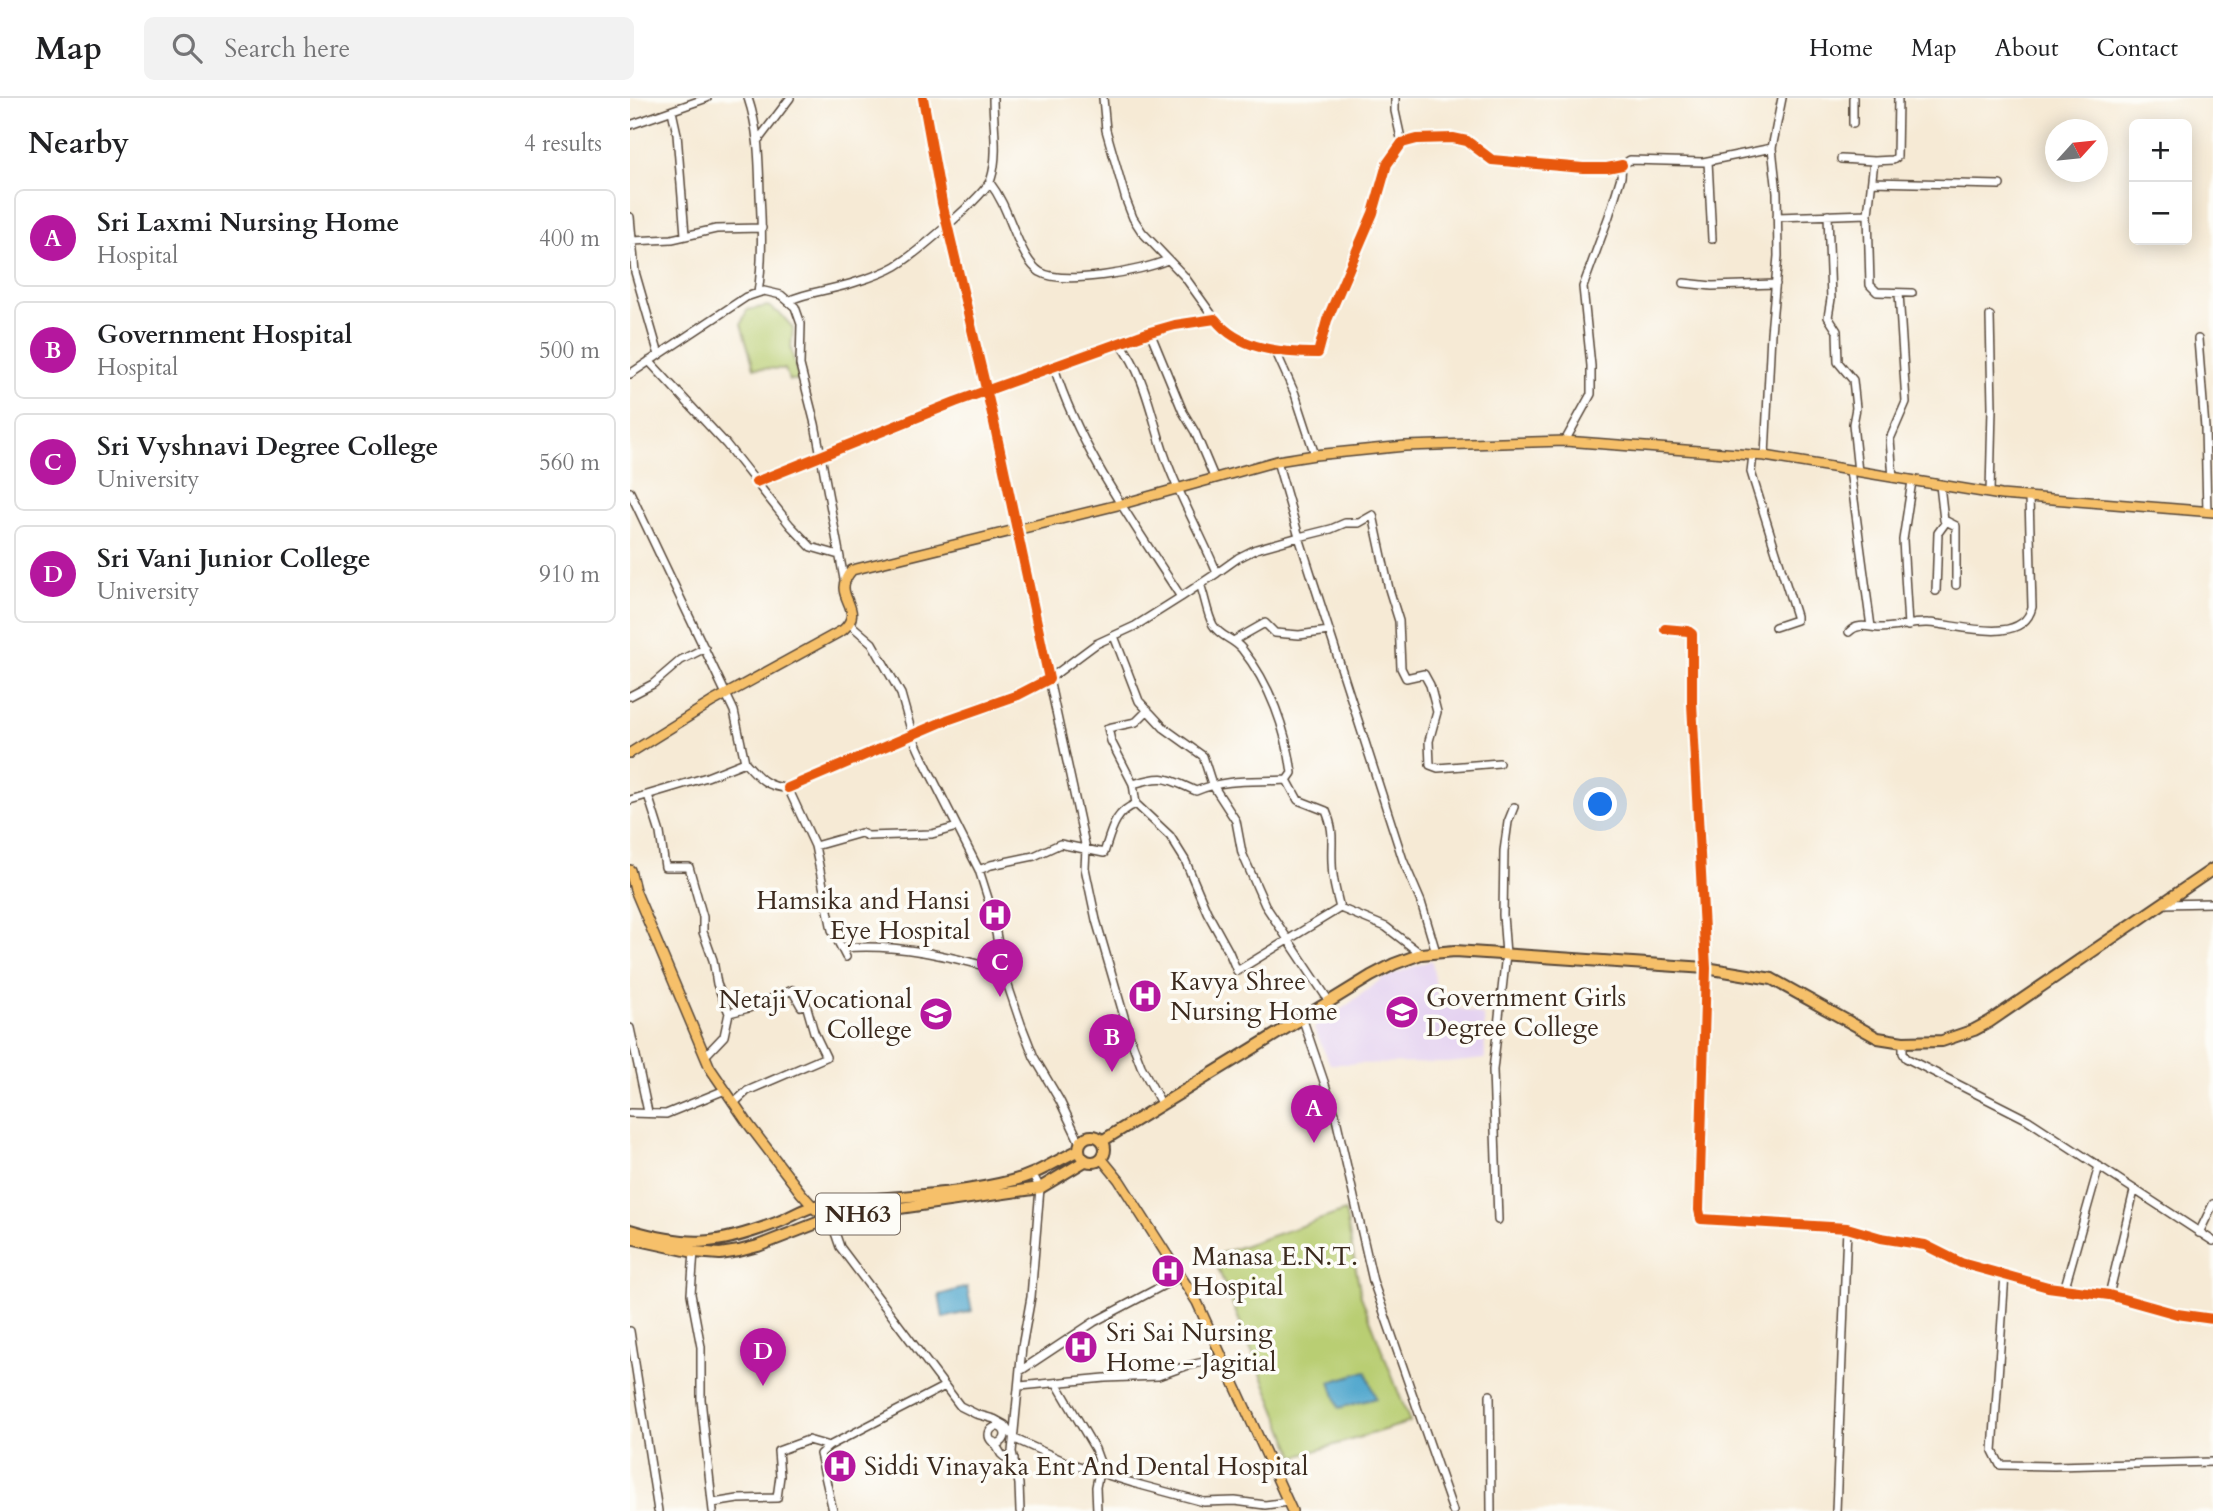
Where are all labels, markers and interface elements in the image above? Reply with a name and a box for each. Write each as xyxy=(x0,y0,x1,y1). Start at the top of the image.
search box xyxy=(144,17,634,80)
text: Map xyxy=(35,26,102,71)
icon: search xyxy=(168,29,206,67)
text: Search here xyxy=(224,31,350,66)
text: Home xyxy=(1809,32,1873,65)
text: Map xyxy=(1911,32,1957,65)
text: About xyxy=(1995,32,2059,65)
text: Contact xyxy=(2097,32,2178,65)
north arrow xyxy=(2045,119,2108,182)
map controls xyxy=(2129,119,2192,245)
button: + xyxy=(2129,119,2192,182)
text: Nearby xyxy=(28,123,129,164)
text: 4 results xyxy=(524,128,602,159)
button: − xyxy=(2129,182,2192,245)
text: Sri Laxmi Nursing Home xyxy=(97,205,399,240)
text: A xyxy=(44,223,62,254)
text: 400 m xyxy=(539,223,600,254)
text: Hospital xyxy=(97,240,178,271)
text: Government Hospital xyxy=(97,317,352,352)
text: B xyxy=(45,335,61,366)
text: 500 m xyxy=(539,335,600,366)
text: Hospital xyxy=(97,352,178,383)
text: Sri Vyshnavi Degree College xyxy=(97,429,438,464)
text: C xyxy=(44,447,62,478)
text: 560 m xyxy=(539,447,600,478)
text: University xyxy=(97,464,199,495)
text: Sri Vani Junior College xyxy=(97,541,371,576)
text: D xyxy=(43,559,63,590)
text: 910 m xyxy=(539,559,600,590)
text: University xyxy=(97,576,199,607)
your location xyxy=(1583,787,1617,821)
place label: Hamsika and Hansi Eye Hospital xyxy=(756,883,970,948)
hospital icon: Hamsika and Hansi Eye Hospital xyxy=(976,896,1014,934)
pin: C xyxy=(977,939,1023,997)
place label: Kavya Shree Nursing Home xyxy=(1170,964,1338,1029)
hospital icon: Kavya Shree Nursing Home xyxy=(1126,977,1164,1015)
place label: Government Girls Degree College xyxy=(1426,980,1626,1045)
place label: Netaji Vocational College xyxy=(718,982,912,1047)
school or university icon: Government Girls Degree College xyxy=(1383,993,1421,1031)
school or university icon: Netaji Vocational College xyxy=(917,995,955,1033)
pin: B xyxy=(1089,1014,1135,1072)
pin: A xyxy=(1291,1085,1337,1143)
road number: NH63 xyxy=(816,1194,900,1234)
place label: Manasa E.N.T. Hospital xyxy=(1192,1239,1358,1304)
hospital icon: Manasa E.N.T. Hospital xyxy=(1149,1252,1187,1290)
place label: Sri Sai Nursing Home - Jagitial xyxy=(1106,1315,1277,1380)
pin: D xyxy=(740,1328,786,1386)
hospital icon: Sri Sai Nursing Home - Jagitial xyxy=(1062,1328,1100,1366)
hospital icon: Siddi Vinayaka Ent And Dental Hospital xyxy=(821,1447,859,1485)
place label: Siddi Vinayaka Ent And Dental Hospital xyxy=(864,1449,1309,1484)

